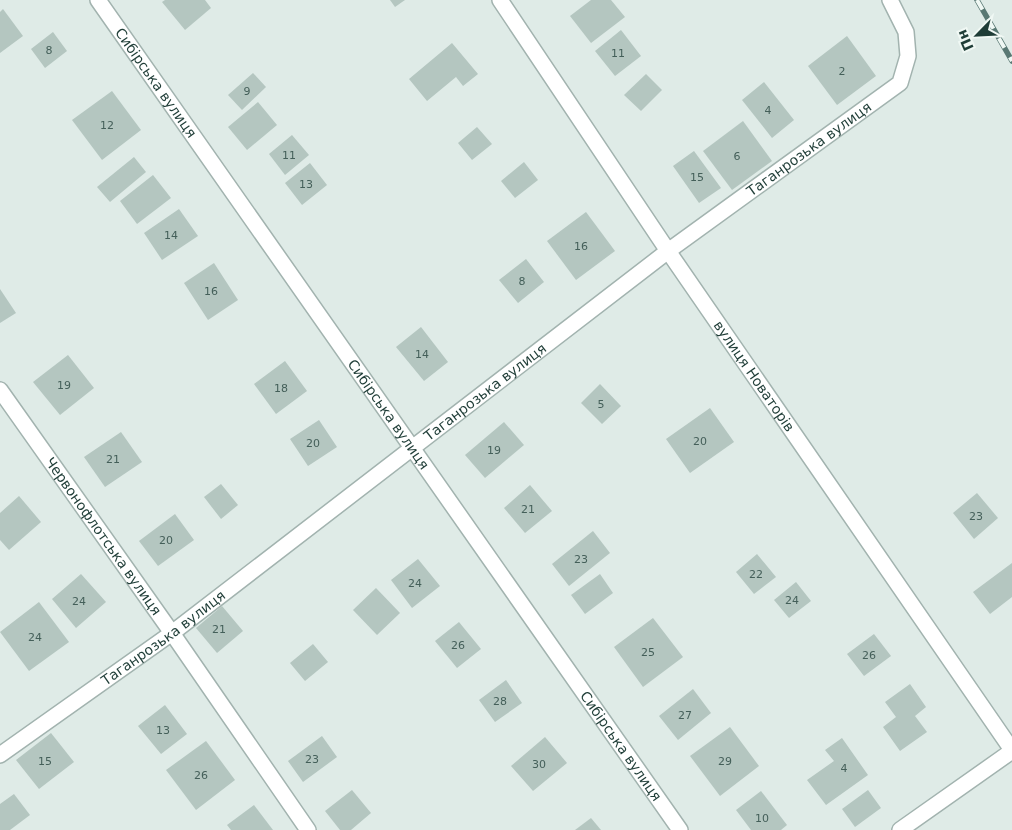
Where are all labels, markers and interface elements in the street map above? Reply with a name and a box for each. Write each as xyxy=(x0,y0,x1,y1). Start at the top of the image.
north arrow xyxy=(952,10,1002,60)
street label: Сибірська вулиця xyxy=(112,25,200,141)
text: Пн xyxy=(953,27,977,53)
house number: 8 xyxy=(46,44,53,57)
house number: 11 xyxy=(611,47,625,60)
house number: 2 xyxy=(839,65,846,78)
house number: 9 xyxy=(244,85,251,98)
street label: Таганрозька вулиця xyxy=(743,99,874,200)
house number: 4 xyxy=(765,104,772,117)
house number: 12 xyxy=(100,119,114,132)
house number: 11 xyxy=(282,149,296,162)
house number: 6 xyxy=(734,150,741,163)
house number: 15 xyxy=(690,171,704,184)
house number: 13 xyxy=(299,178,313,191)
house number: 14 xyxy=(164,229,178,242)
house number: 16 xyxy=(574,240,588,253)
house number: 8 xyxy=(519,275,526,288)
house number: 16 xyxy=(204,285,218,298)
street label: вулиця Новаторів xyxy=(711,318,798,434)
street label: Таганрозька вулиця xyxy=(420,340,549,444)
house number: 14 xyxy=(415,348,429,361)
street label: Сибірська вулиця xyxy=(345,356,432,472)
house number: 19 xyxy=(57,379,71,392)
house number: 18 xyxy=(274,382,288,395)
house number: 5 xyxy=(598,398,605,411)
house number: 20 xyxy=(693,435,707,448)
house number: 20 xyxy=(306,437,320,450)
house number: 19 xyxy=(487,444,501,457)
house number: 21 xyxy=(106,453,120,466)
street label: Червонофлотська вулиця xyxy=(42,454,165,618)
house number: 21 xyxy=(521,503,535,516)
house number: 23 xyxy=(969,510,983,523)
house number: 20 xyxy=(159,534,173,547)
house number: 23 xyxy=(574,553,588,566)
house number: 22 xyxy=(749,568,763,581)
house number: 24 xyxy=(408,577,422,590)
street label: Таганрозька вулиця xyxy=(98,587,228,689)
house number: 24 xyxy=(785,594,799,607)
house number: 24 xyxy=(72,595,86,608)
house number: 21 xyxy=(212,623,226,636)
house number: 24 xyxy=(28,631,42,644)
house number: 26 xyxy=(451,639,465,652)
house number: 25 xyxy=(641,646,655,659)
house number: 26 xyxy=(862,649,876,662)
street label: Сибірська вулиця xyxy=(577,688,665,804)
house number: 28 xyxy=(493,695,507,708)
house number: 27 xyxy=(678,709,692,722)
house number: 13 xyxy=(156,724,170,737)
house number: 23 xyxy=(305,753,319,766)
house number: 15 xyxy=(38,755,52,768)
house number: 29 xyxy=(718,755,732,768)
house number: 30 xyxy=(532,758,546,771)
house number: 4 xyxy=(841,762,848,775)
house number: 26 xyxy=(194,769,208,782)
house number: 10 xyxy=(755,812,769,825)

